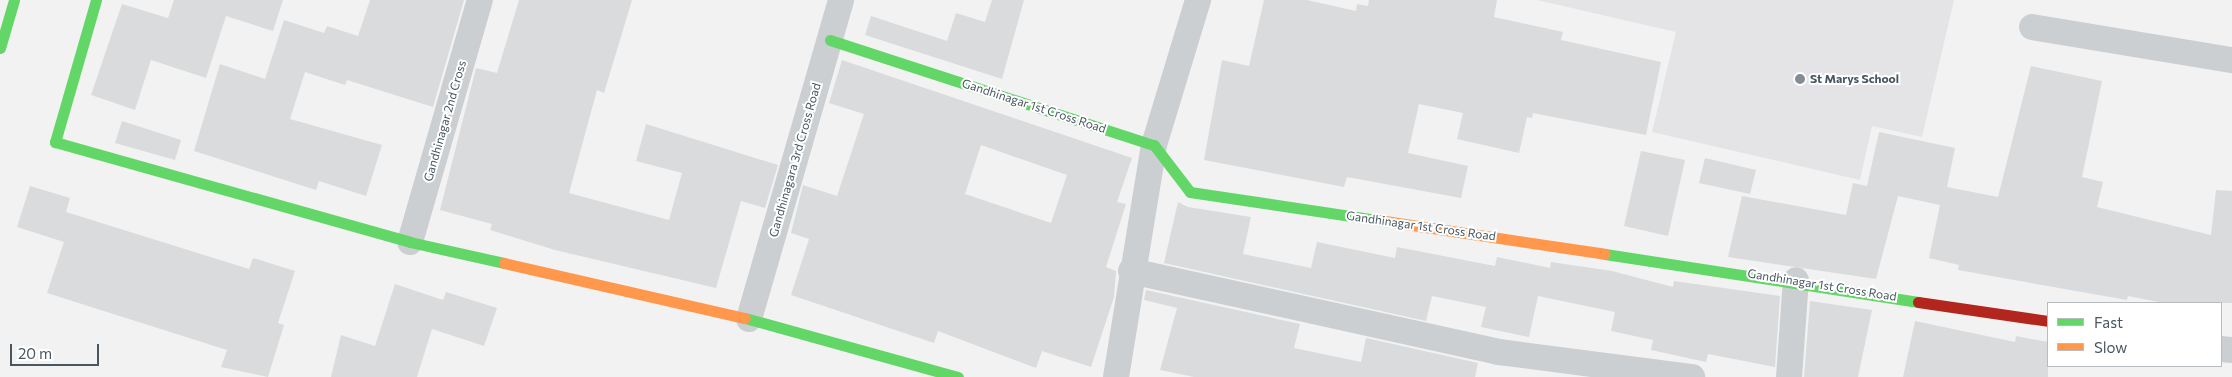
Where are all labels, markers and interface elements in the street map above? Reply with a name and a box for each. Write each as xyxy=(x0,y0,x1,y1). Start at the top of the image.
street label: Gandhinagar 2nd Cross xyxy=(421,59,469,183)
place label: St Marys School xyxy=(1810,72,1899,86)
marker: St Marys School xyxy=(1794,73,1806,85)
street label: Gandhinagar 1st Cross Road xyxy=(960,76,1108,136)
street label: Gandhinagara 3rd Cross Road xyxy=(766,81,824,239)
street label: Gandhinagar 1st Cross Road xyxy=(1345,208,1497,244)
street label: Gandhinagar 1st Cross Road xyxy=(1746,266,1898,304)
legend xyxy=(2047,302,2222,367)
text: Fast xyxy=(2094,313,2123,331)
scale bar xyxy=(12,334,101,366)
text: Slow xyxy=(2094,338,2127,356)
text: 20 m xyxy=(18,344,52,362)

